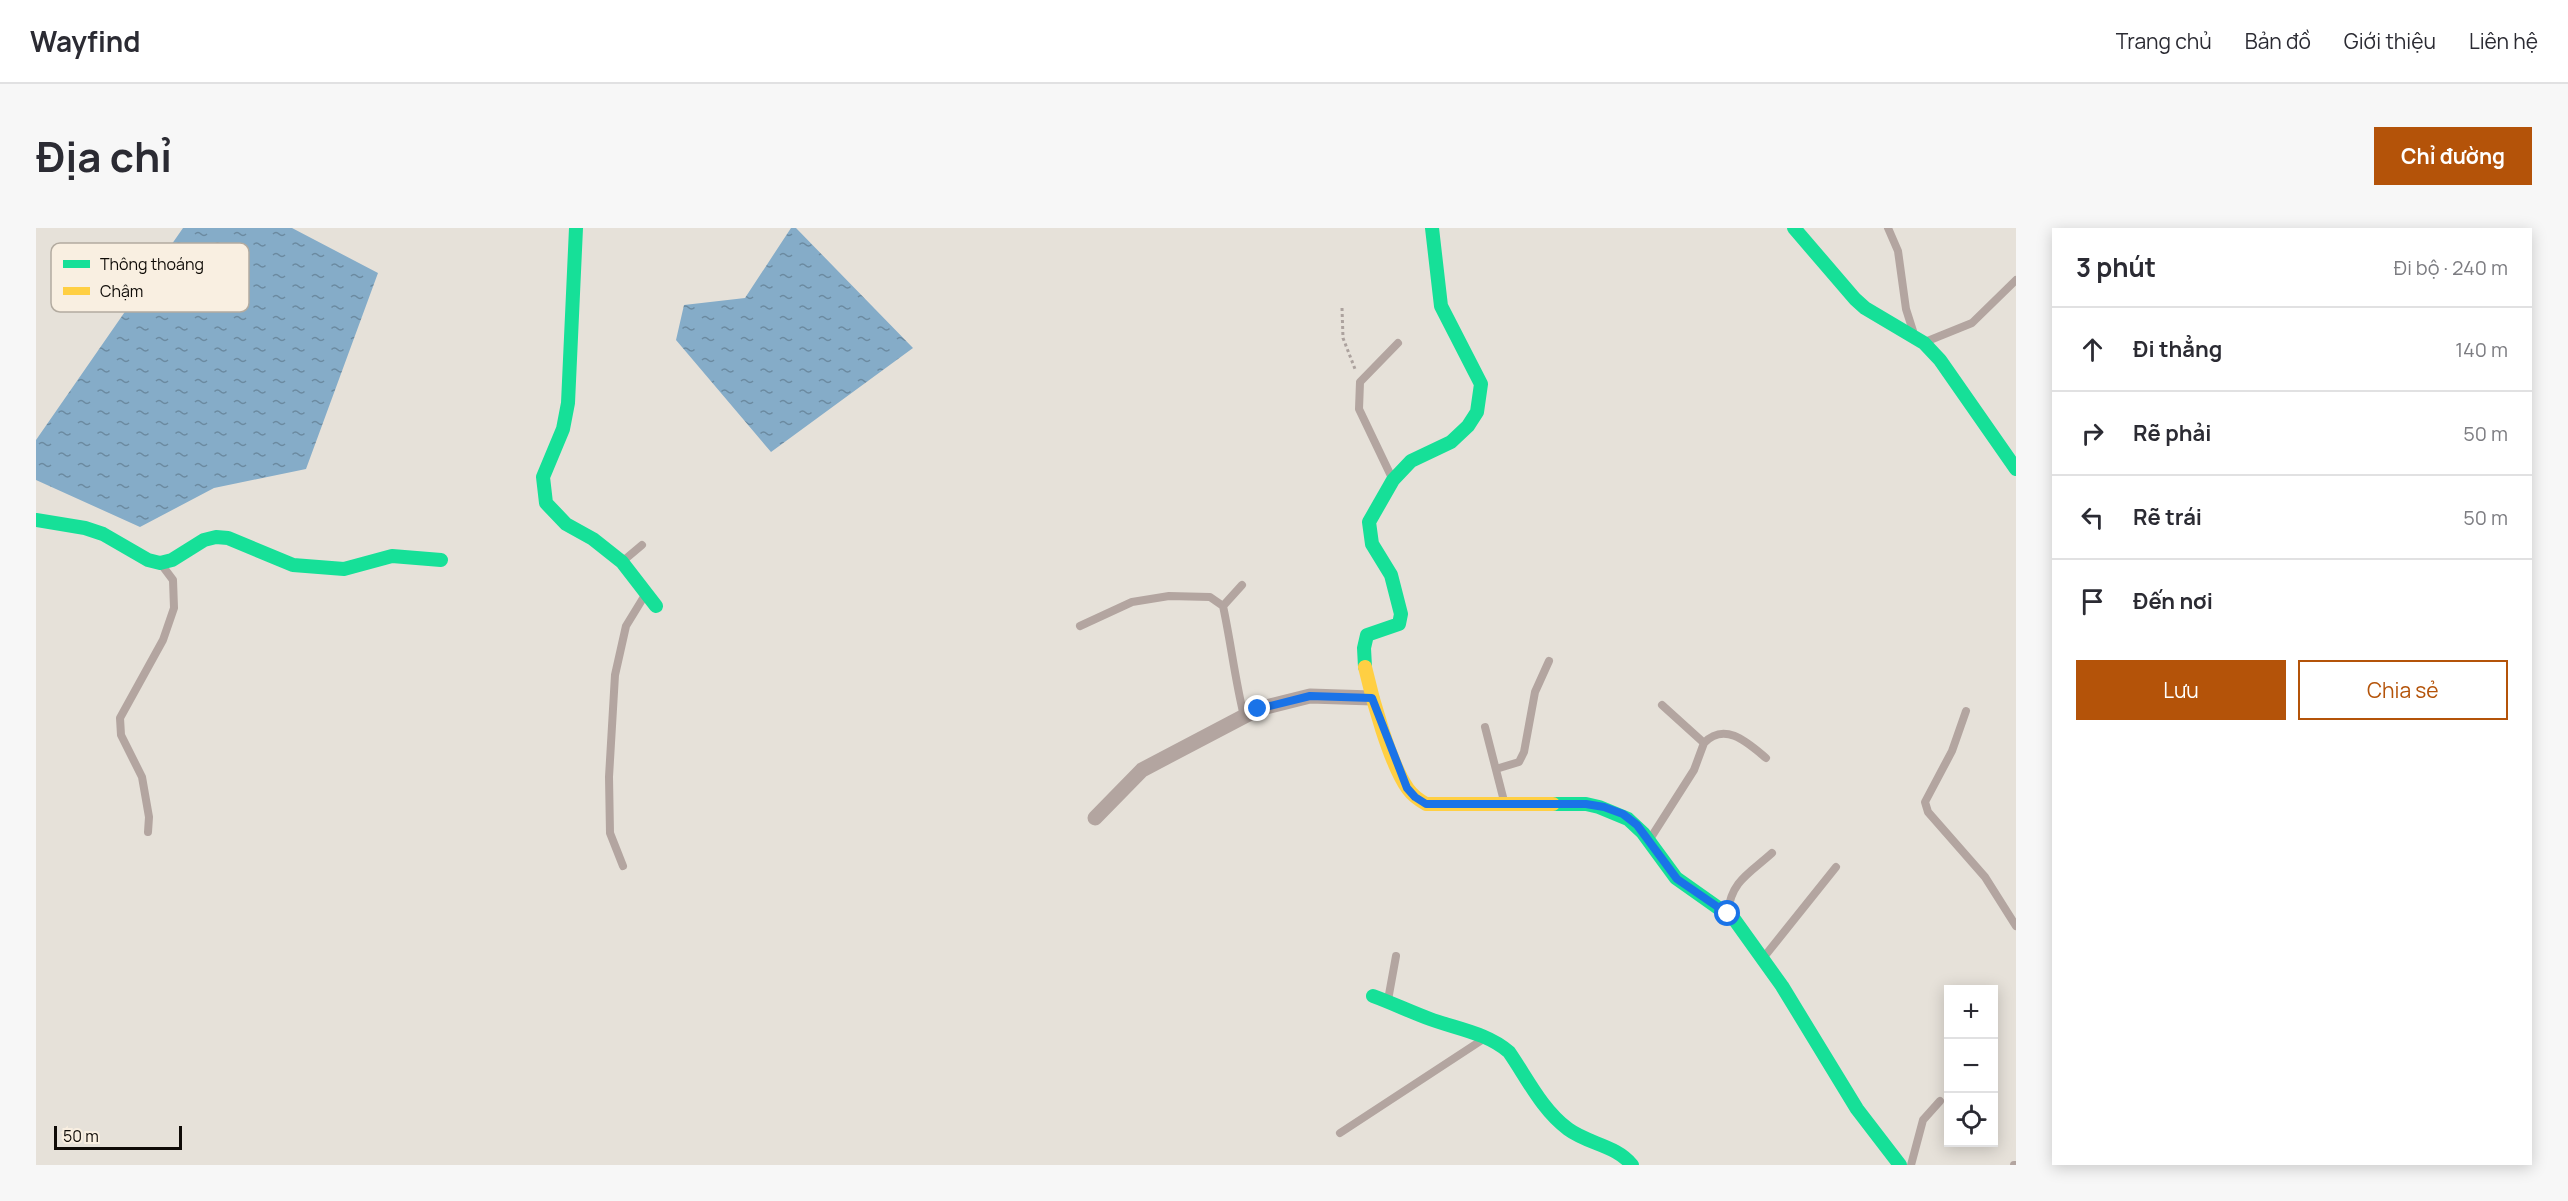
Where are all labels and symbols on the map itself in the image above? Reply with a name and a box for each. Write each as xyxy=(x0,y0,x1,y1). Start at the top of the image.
legend xyxy=(51,243,249,312)
text: Thông thoáng xyxy=(100,253,204,275)
text: Chậm xyxy=(100,280,143,302)
route end xyxy=(1244,695,1270,721)
route start xyxy=(1714,900,1740,926)
scale bar xyxy=(54,1123,182,1150)

